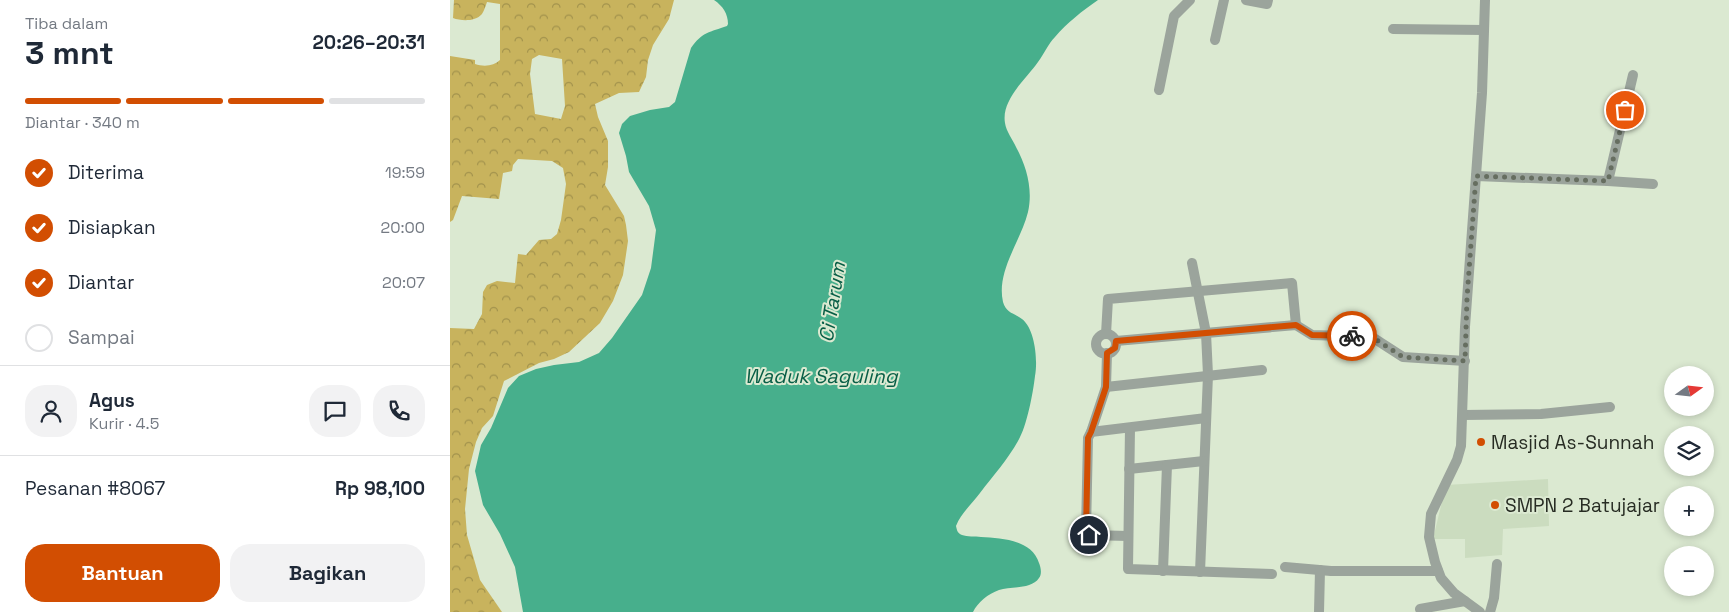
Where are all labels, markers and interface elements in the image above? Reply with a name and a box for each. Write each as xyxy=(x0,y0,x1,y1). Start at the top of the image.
text: Tiba dalam xyxy=(25,13,108,34)
text: 20:26–20:31 xyxy=(313,30,425,55)
text: 3 mnt xyxy=(25,33,114,73)
pin xyxy=(1604,89,1646,131)
icon: bag xyxy=(1611,96,1639,124)
text: Diantar · 340 m xyxy=(25,112,140,133)
icon: check xyxy=(25,159,53,187)
text: Diterima xyxy=(68,160,144,185)
text: 19:59 xyxy=(385,162,425,183)
icon: check xyxy=(25,214,53,242)
text: Disiapkan xyxy=(68,215,156,240)
text: 20:00 xyxy=(381,217,425,238)
water label: Ci Tarum xyxy=(813,259,851,344)
icon: check xyxy=(25,269,53,297)
text: Diantar xyxy=(68,270,134,295)
text: 20:07 xyxy=(382,272,425,293)
courier xyxy=(1327,311,1377,361)
icon: bike xyxy=(1338,322,1366,350)
text: Sampai xyxy=(68,325,135,350)
water label: Waduk Saguling xyxy=(745,363,899,389)
north arrow xyxy=(1664,366,1714,416)
map controls xyxy=(1664,366,1714,596)
button: person xyxy=(25,385,77,437)
button: chat xyxy=(309,385,361,437)
button: phone xyxy=(373,385,425,437)
text: Agus xyxy=(89,388,135,413)
text: Kurir · 4.5 xyxy=(89,413,159,434)
button: layers xyxy=(1664,426,1714,476)
place label: Masjid As-Sunnah xyxy=(1491,430,1654,455)
marker: Masjid As-Sunnah xyxy=(1475,436,1487,448)
text: Pesanan #8067 xyxy=(25,476,165,501)
text: Rp 98,100 xyxy=(335,476,425,501)
button: + xyxy=(1664,486,1714,536)
place label: SMPN 2 Batujajar xyxy=(1505,493,1660,518)
marker: SMPN 2 Batujajar xyxy=(1489,499,1501,511)
pin xyxy=(1068,514,1110,556)
icon: home xyxy=(1075,521,1103,549)
button: Bantuan xyxy=(25,544,220,602)
button: Bagikan xyxy=(230,544,425,602)
button: − xyxy=(1664,546,1714,596)

